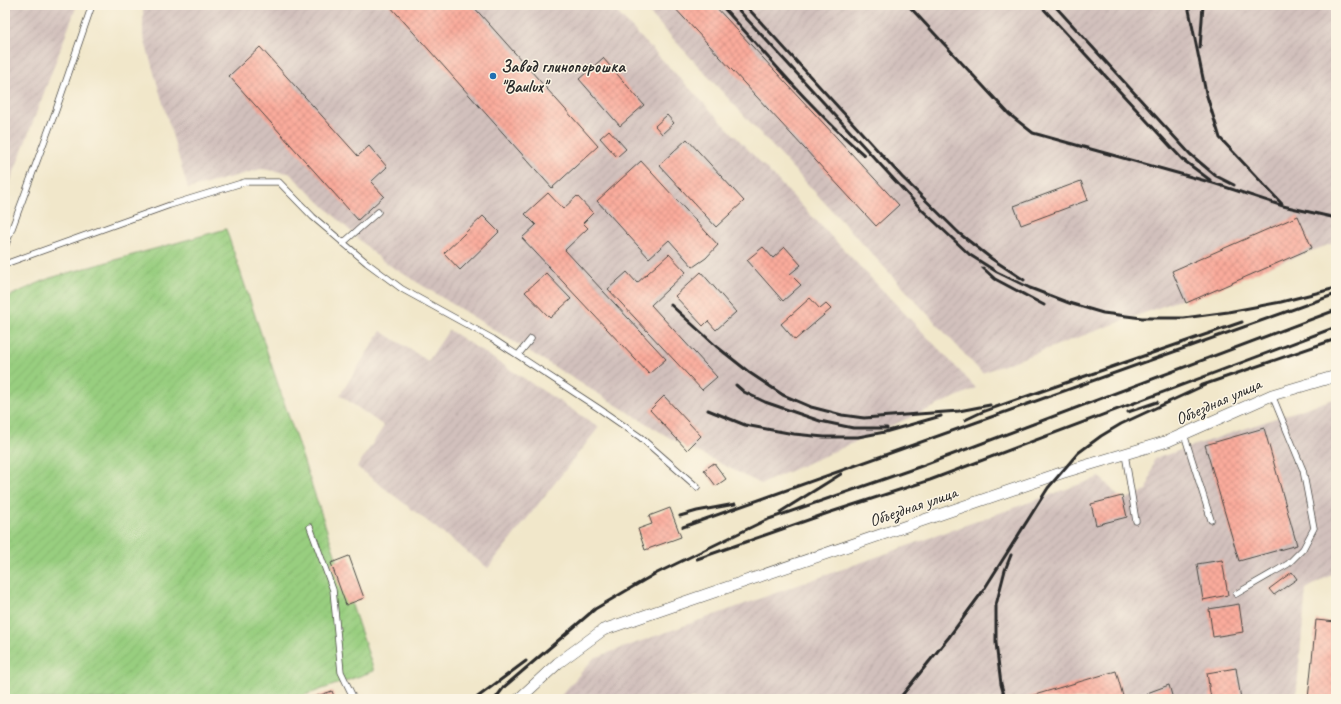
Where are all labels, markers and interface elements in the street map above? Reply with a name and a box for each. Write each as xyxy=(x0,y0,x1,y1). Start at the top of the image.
place label: Завод глинопорошка "Baulux" xyxy=(501,56,626,97)
marker: Завод глинопорошка "Baulux" xyxy=(488,71,498,81)
street label: Объездная улица xyxy=(1172,373,1266,430)
street label: Объездная улица xyxy=(867,481,962,532)

